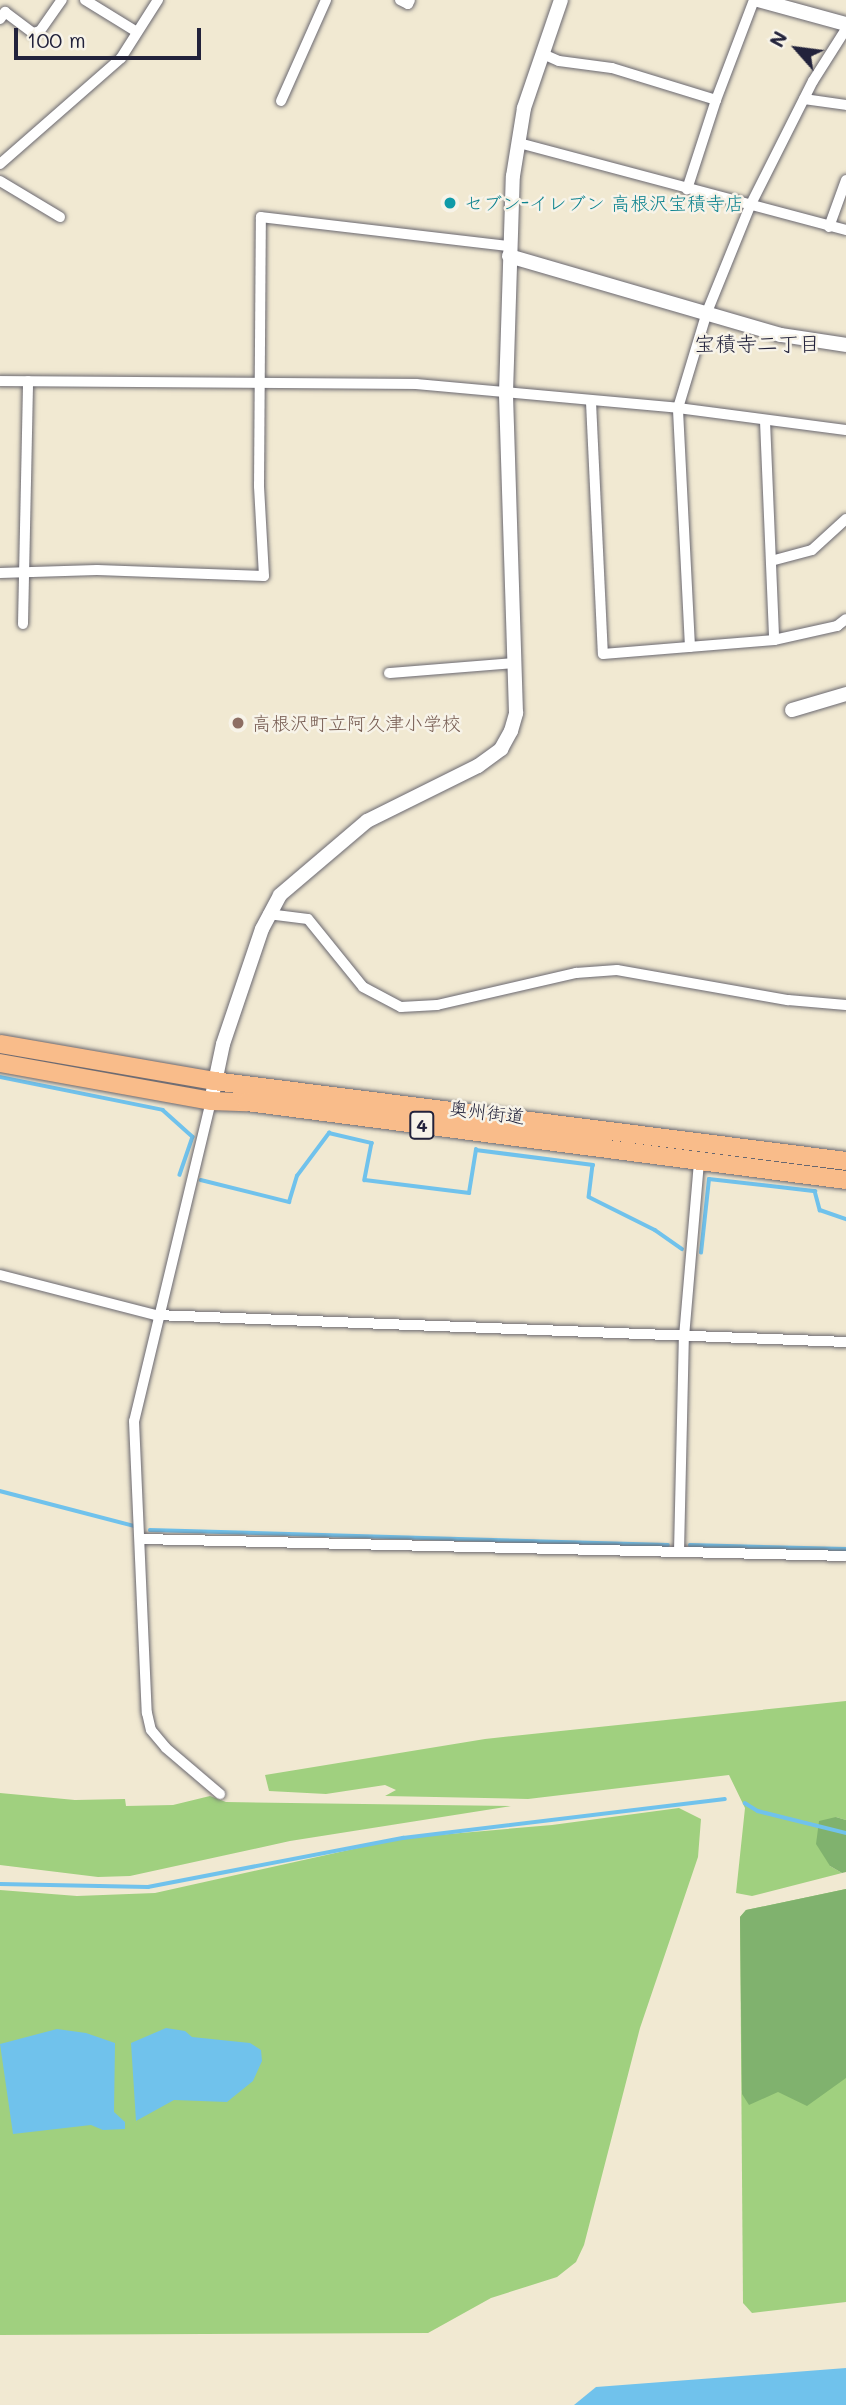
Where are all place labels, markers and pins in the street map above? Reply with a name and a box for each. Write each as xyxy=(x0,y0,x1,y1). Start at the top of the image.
place label: セブン-イレブン 高根沢宝積寺店 xyxy=(464,192,744,214)
marker: セブン-イレブン 高根沢宝積寺店 xyxy=(442,195,458,211)
place label: 高根沢町立阿久津小学校 xyxy=(252,712,461,734)
marker: 高根沢町立阿久津小学校 xyxy=(230,715,246,731)

